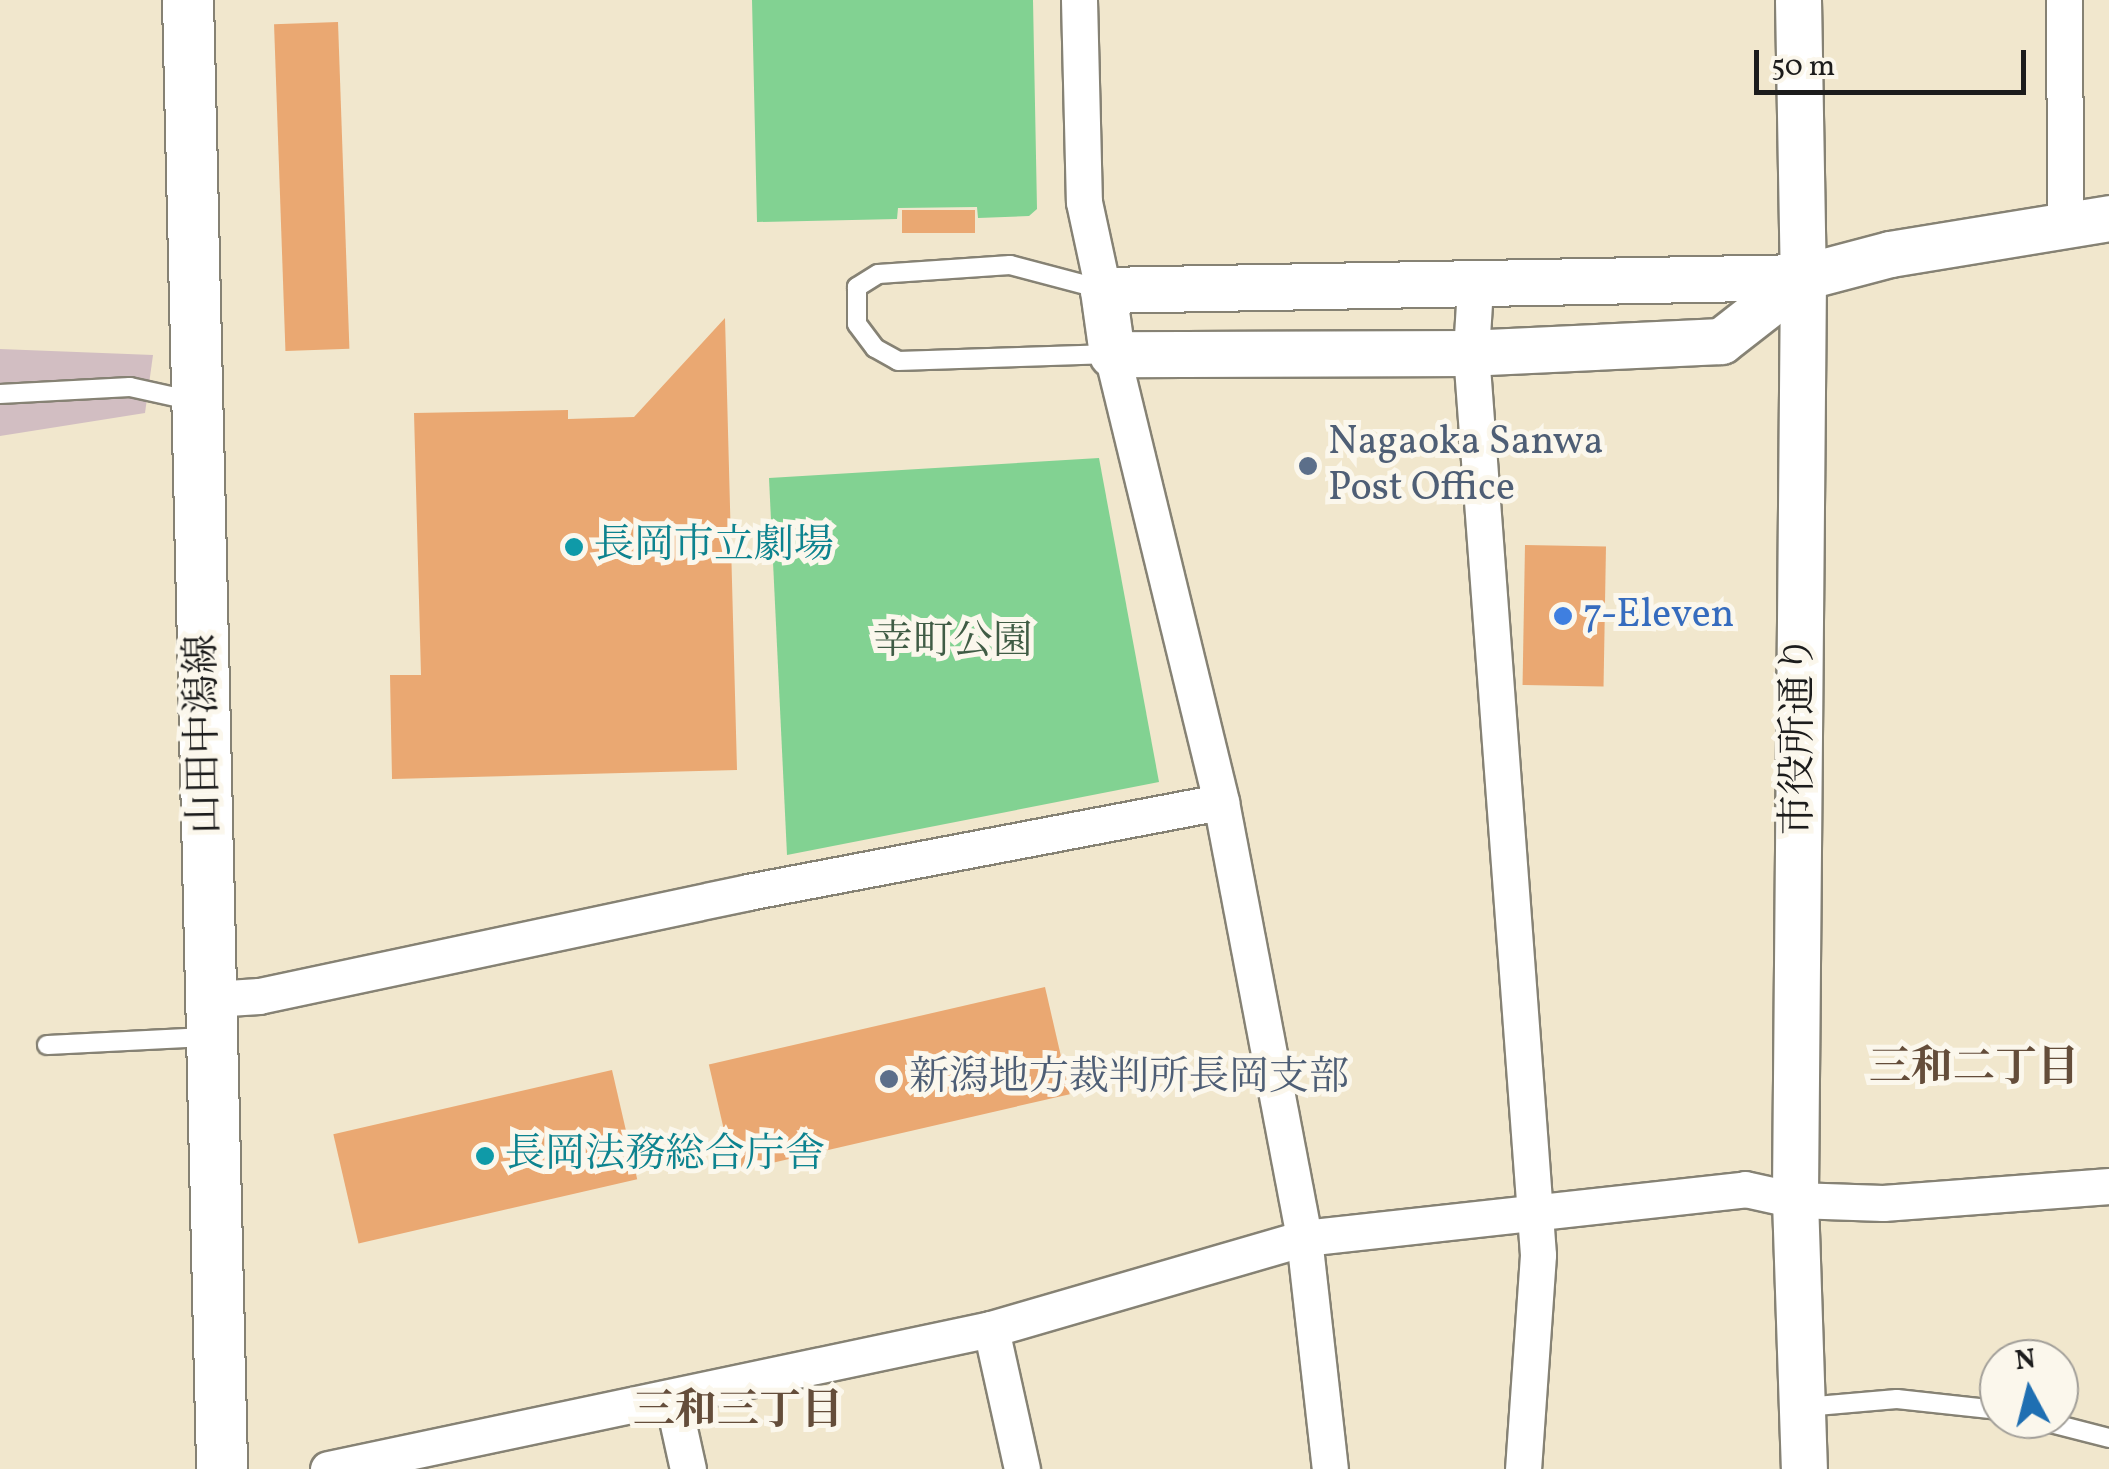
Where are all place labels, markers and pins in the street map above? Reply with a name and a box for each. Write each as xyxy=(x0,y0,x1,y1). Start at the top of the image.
place label: Nagaoka Sanwa Post Office xyxy=(1328,419,1604,513)
marker: Nagaoka Sanwa Post Office xyxy=(1297,455,1319,477)
place label: 長岡市立劇場 xyxy=(594,523,834,571)
marker: 長岡市立劇場 xyxy=(563,536,585,558)
place label: 7-Eleven xyxy=(1583,592,1734,640)
marker: 7-Eleven xyxy=(1552,605,1574,627)
place label: 新潟地方裁判所長岡支部 xyxy=(909,1055,1349,1103)
marker: 新潟地方裁判所長岡支部 xyxy=(878,1068,900,1090)
place label: 長岡法務総合庁舎 xyxy=(505,1132,825,1180)
marker: 長岡法務総合庁舎 xyxy=(474,1145,496,1167)

